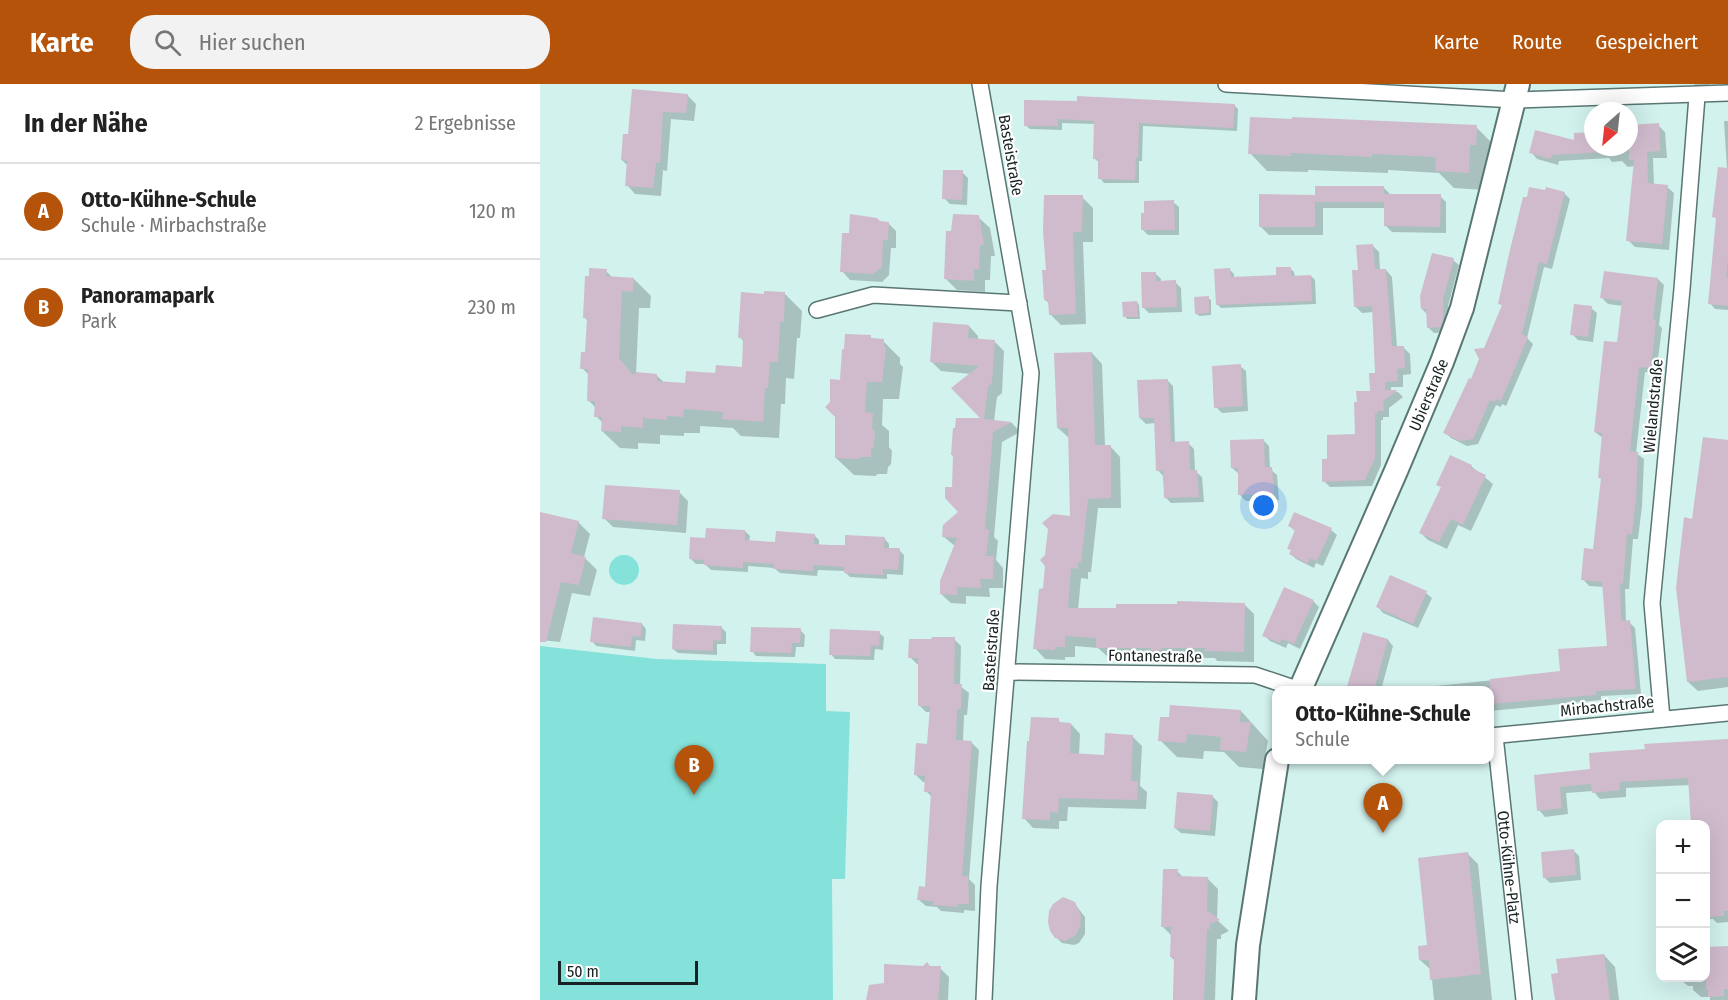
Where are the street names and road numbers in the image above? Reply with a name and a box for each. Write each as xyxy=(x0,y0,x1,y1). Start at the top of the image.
street label: Basteistraße xyxy=(995,113,1027,197)
street label: Ubierstraße xyxy=(1405,356,1452,434)
street label: Wielandstraße xyxy=(1639,358,1667,454)
street label: Basteistraße xyxy=(979,608,1003,691)
street label: Fontanestraße xyxy=(1108,646,1202,666)
street label: Mirbachstraße xyxy=(1559,692,1655,720)
street label: Otto-Kühne-Platz xyxy=(1494,810,1525,925)

